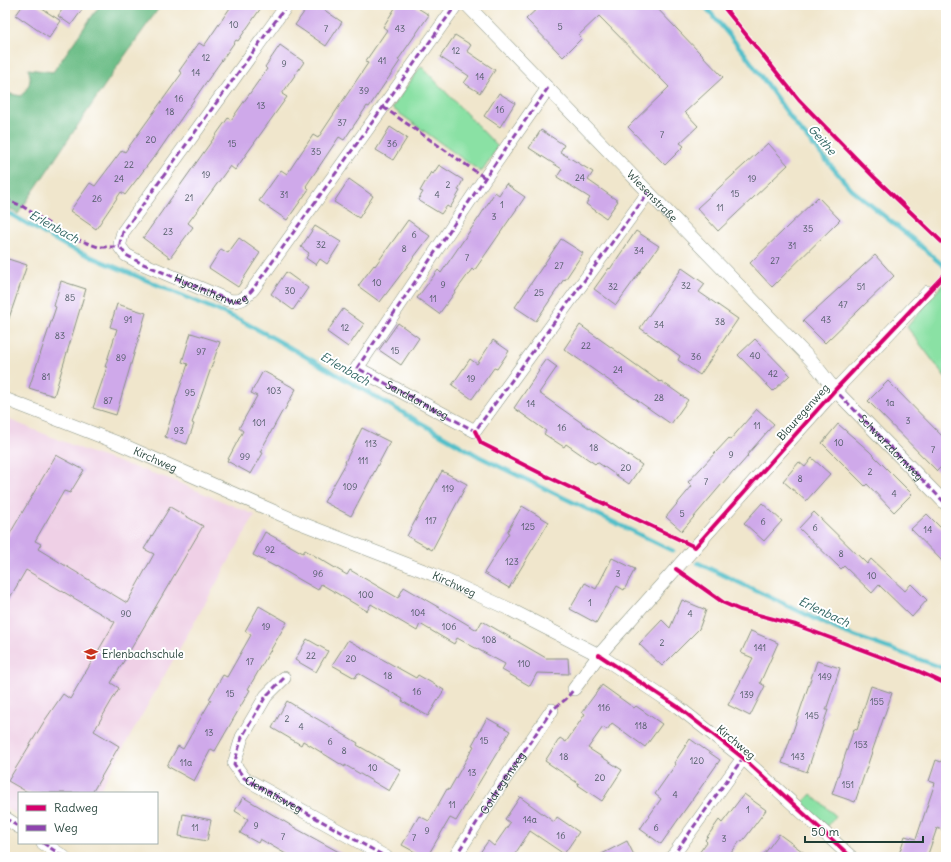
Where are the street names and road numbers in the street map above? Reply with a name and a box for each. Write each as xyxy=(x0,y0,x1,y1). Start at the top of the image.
street label: Wiesenstraße xyxy=(624,167,681,225)
street label: Hyazinthenweg xyxy=(172,271,251,308)
street label: Sanddornweg xyxy=(383,378,451,423)
street label: Blauregenweg xyxy=(774,381,832,443)
street label: Schwarzdornweg xyxy=(856,412,926,483)
street label: Kirchweg xyxy=(131,444,179,475)
street label: Kirchweg xyxy=(430,568,478,600)
street label: Kirchweg xyxy=(714,722,758,762)
street label: Goldregenweg xyxy=(477,749,528,817)
street label: Clematisweg xyxy=(242,773,305,816)

